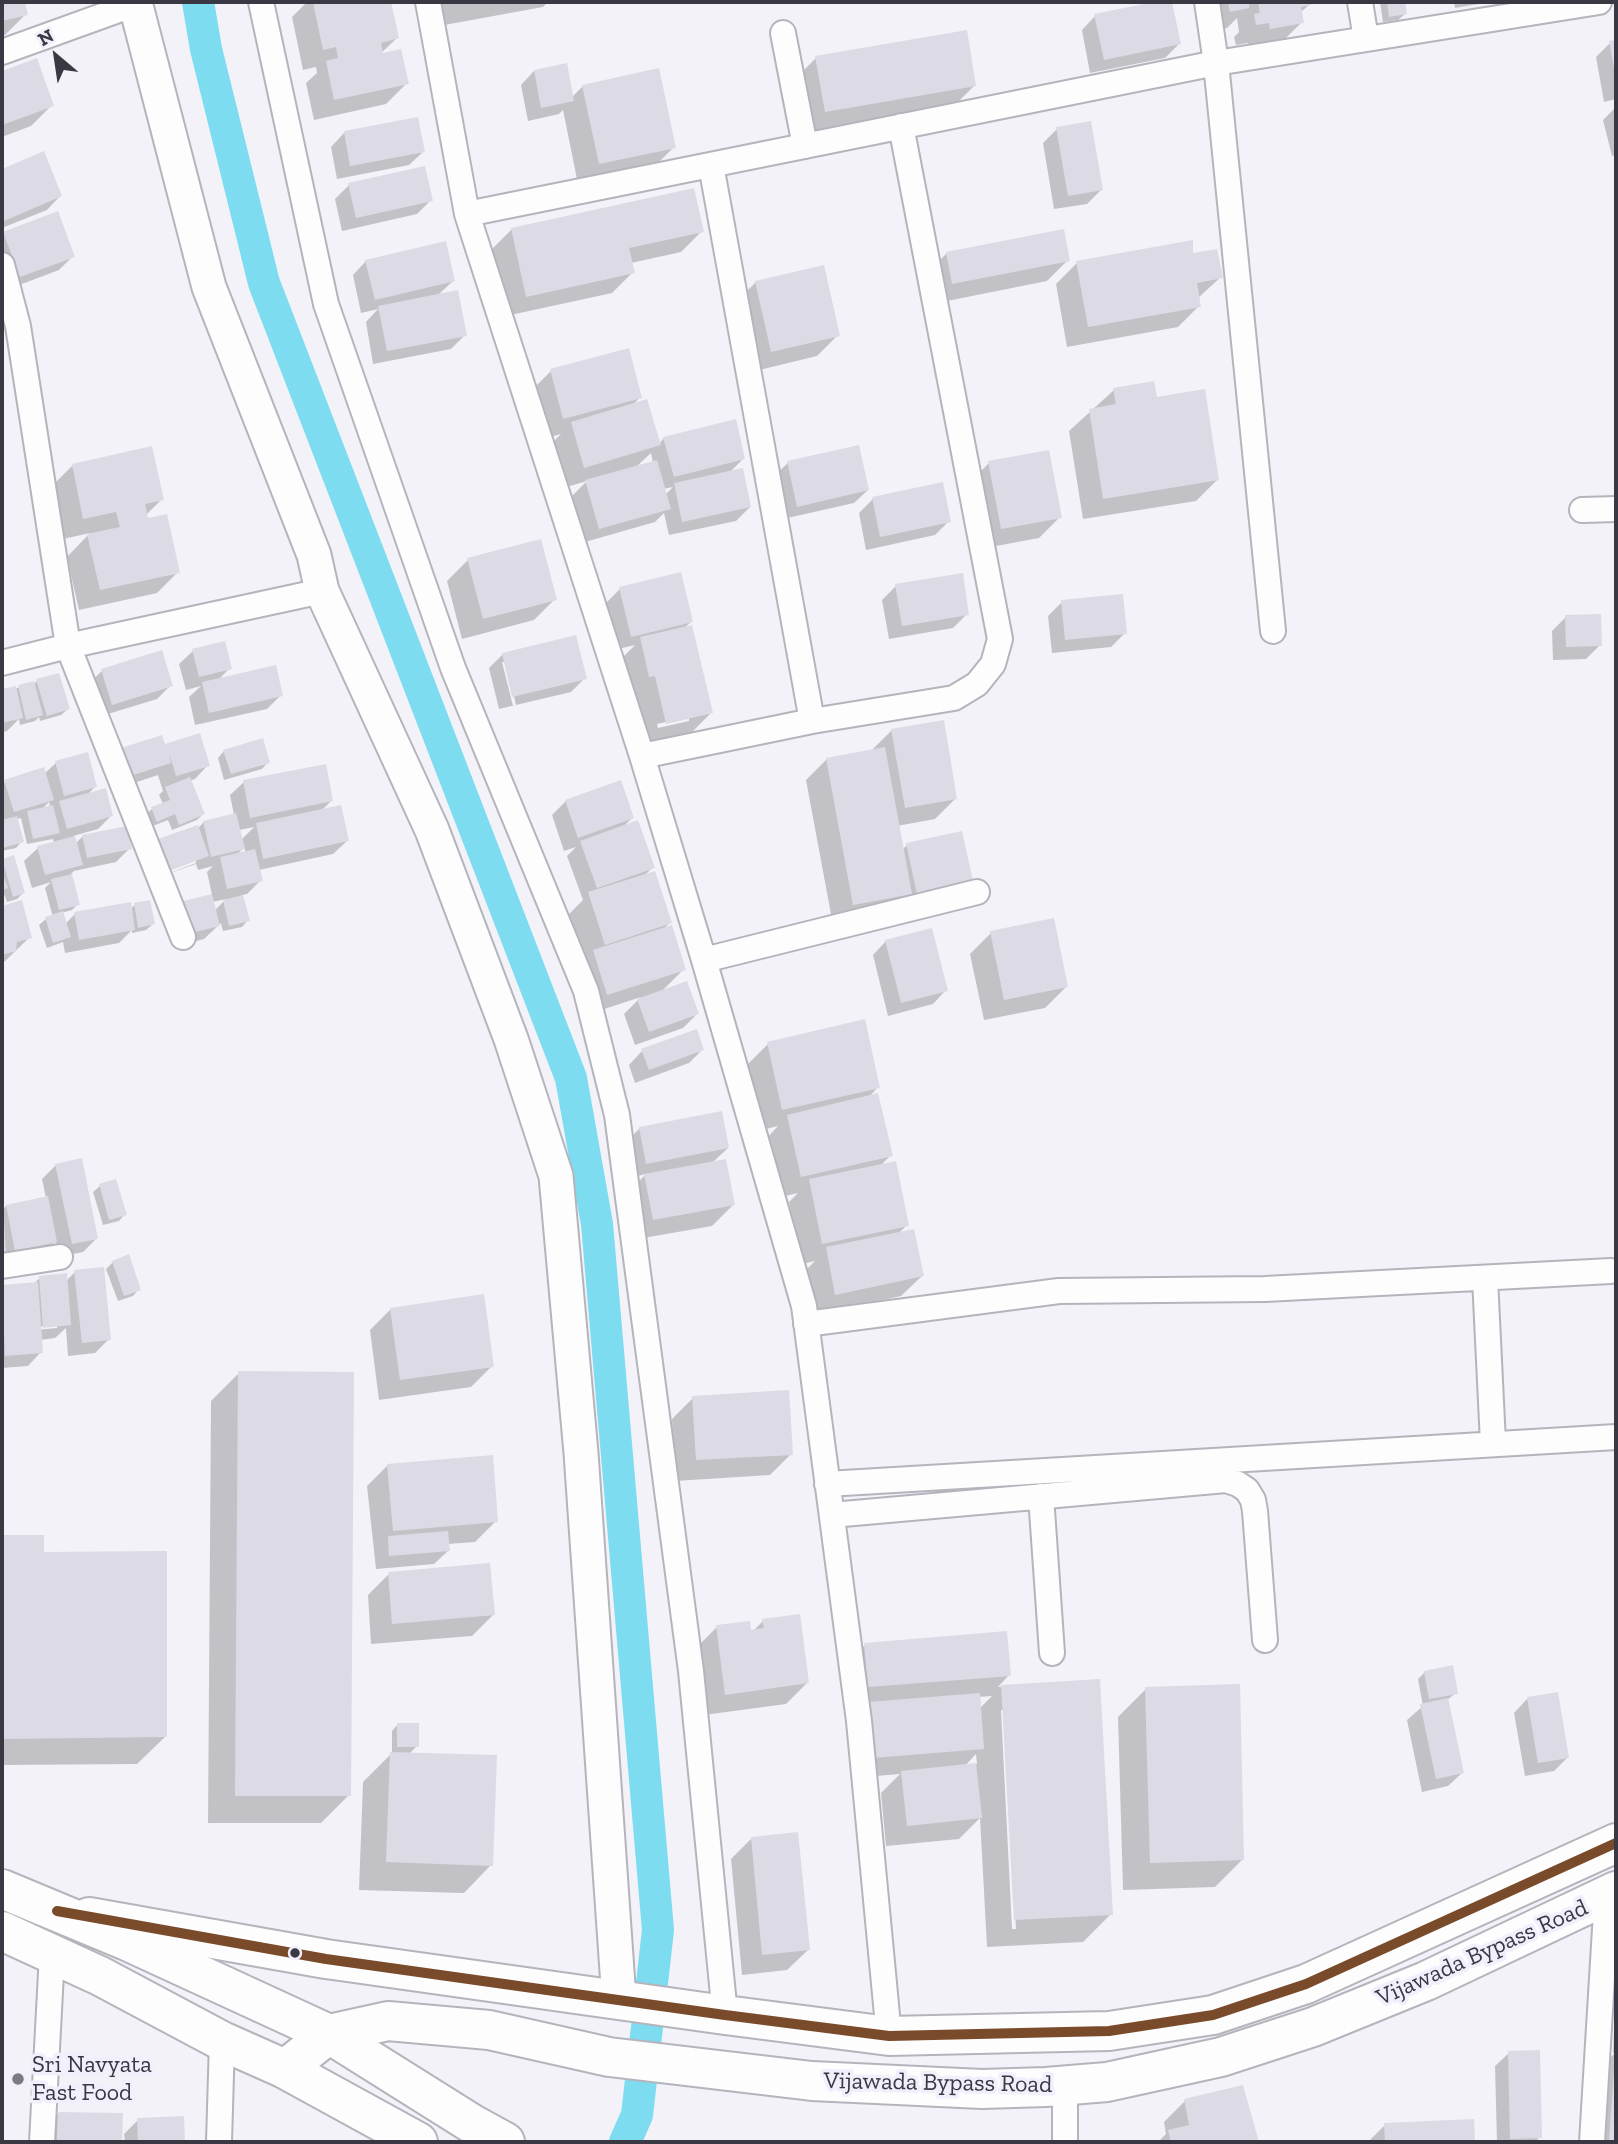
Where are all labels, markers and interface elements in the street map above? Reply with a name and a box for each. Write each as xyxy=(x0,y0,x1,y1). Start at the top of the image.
north arrow xyxy=(21,21,91,91)
text: N xyxy=(34,24,57,51)
street label: Vijawada Bypass Road xyxy=(1372,1893,1592,2013)
unlabelled marker xyxy=(288,1946,302,1960)
place label: Sri Navyata Fast Food xyxy=(32,2051,152,2107)
street label: Vijawada Bypass Road xyxy=(823,2067,1053,2099)
marker: Sri Navyata Fast Food xyxy=(10,2071,26,2087)

